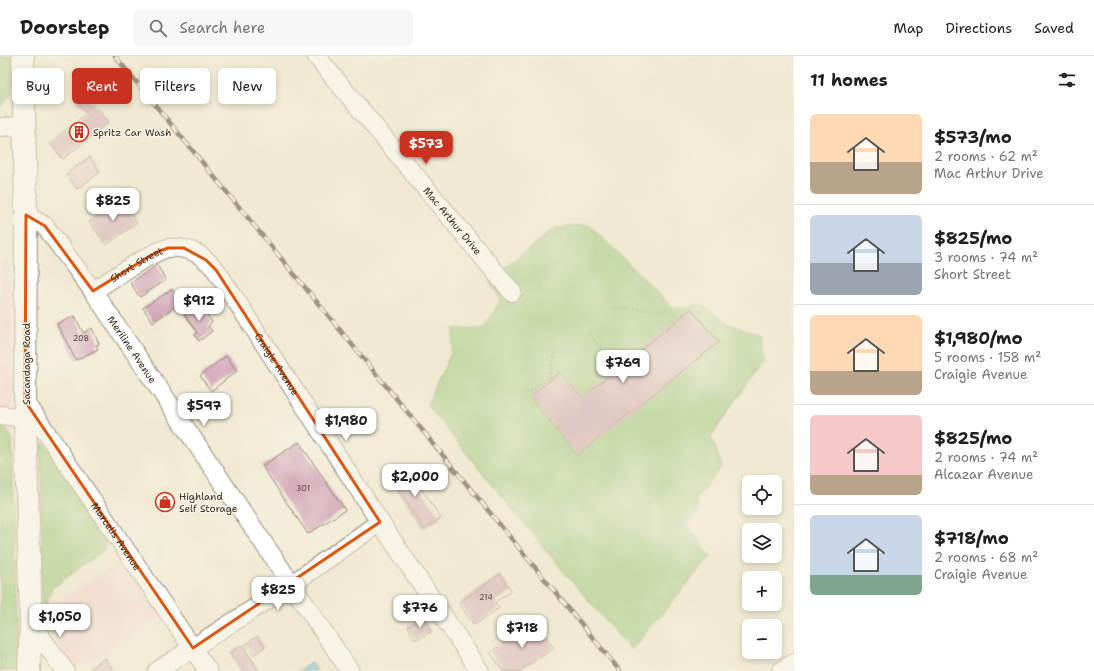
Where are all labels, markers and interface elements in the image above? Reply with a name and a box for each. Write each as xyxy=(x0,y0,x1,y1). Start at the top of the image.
search box xyxy=(133,10,413,46)
text: Doorstep xyxy=(20,15,109,40)
icon: search xyxy=(147,17,169,39)
text: Search here xyxy=(179,18,265,38)
text: Map xyxy=(894,19,924,37)
text: Directions xyxy=(946,19,1012,37)
text: Saved xyxy=(1034,19,1074,37)
chip: Buy xyxy=(12,68,64,104)
chip: Rent xyxy=(72,68,132,104)
chip: Filters xyxy=(140,68,210,104)
chip: New xyxy=(218,68,276,104)
text: 11 homes xyxy=(810,69,888,91)
icon: filters xyxy=(1056,69,1078,91)
building icon: Spritz Car Wash xyxy=(68,121,90,143)
place label: Spritz Car Wash xyxy=(93,126,171,139)
text: $573/mo xyxy=(934,126,1012,148)
icon: home xyxy=(842,130,890,178)
pin: $573 xyxy=(402,131,450,165)
text: $573 xyxy=(409,135,443,152)
text: 2 rooms · 62 m² xyxy=(934,148,1038,165)
text: Mac Arthur Drive xyxy=(934,165,1044,182)
street label: Mac Arthur Drive xyxy=(420,184,485,258)
pin: $825 xyxy=(89,188,137,222)
text: $825 xyxy=(95,192,131,209)
text: $825/mo xyxy=(934,227,1012,249)
icon: home xyxy=(842,231,890,279)
street label: Short Street xyxy=(108,244,165,285)
text: 3 rooms · 74 m² xyxy=(934,249,1038,266)
text: Short Street xyxy=(934,266,1011,283)
pin: $912 xyxy=(175,288,223,322)
text: $912 xyxy=(183,292,215,309)
street label: Meriline Avenue xyxy=(105,313,159,386)
street label: Sacandaga Road xyxy=(20,322,33,405)
text: $1,980/mo xyxy=(934,327,1023,349)
street label: Craigie Avenue xyxy=(252,331,302,398)
icon: home xyxy=(842,331,890,379)
house number: 208 xyxy=(73,333,89,344)
text: 5 rooms · 158 m² xyxy=(934,349,1041,366)
pin: $769 xyxy=(599,350,647,384)
text: $769 xyxy=(605,354,641,371)
text: Craigie Avenue xyxy=(934,366,1027,383)
pin: $597 xyxy=(180,393,228,427)
text: $597 xyxy=(187,397,221,414)
pin: $1,980 xyxy=(313,408,379,442)
text: $1,980 xyxy=(324,412,368,429)
text: $825/mo xyxy=(934,427,1012,449)
icon: home xyxy=(842,431,890,479)
text: 2 rooms · 74 m² xyxy=(934,449,1038,466)
pin: $2,000 xyxy=(382,464,448,498)
text: Alcazar Avenue xyxy=(934,466,1033,483)
text: $2,000 xyxy=(391,468,439,485)
map controls xyxy=(742,475,782,659)
button: locate xyxy=(742,475,782,515)
house number: 301 xyxy=(296,483,310,494)
place label: Highland Self Storage xyxy=(179,490,238,515)
shop icon: Highland Self Storage xyxy=(154,491,176,513)
street label: Marcelis Avenue xyxy=(88,500,144,573)
button: layers xyxy=(742,523,782,563)
text: $718/mo xyxy=(934,527,1009,549)
icon: home xyxy=(842,531,890,579)
text: 2 rooms · 68 m² xyxy=(934,549,1038,566)
text: Craigie Avenue xyxy=(934,566,1027,583)
button: + xyxy=(742,571,782,611)
pin: $825 xyxy=(254,577,302,611)
text: $825 xyxy=(260,581,296,598)
house number: 214 xyxy=(479,592,493,603)
pin: $776 xyxy=(396,595,444,629)
text: $776 xyxy=(402,599,438,616)
pin: $1,050 xyxy=(27,604,93,638)
text: $1,050 xyxy=(38,608,82,625)
pin: $718 xyxy=(498,615,546,649)
text: $718 xyxy=(506,619,538,636)
button: − xyxy=(742,619,782,659)

